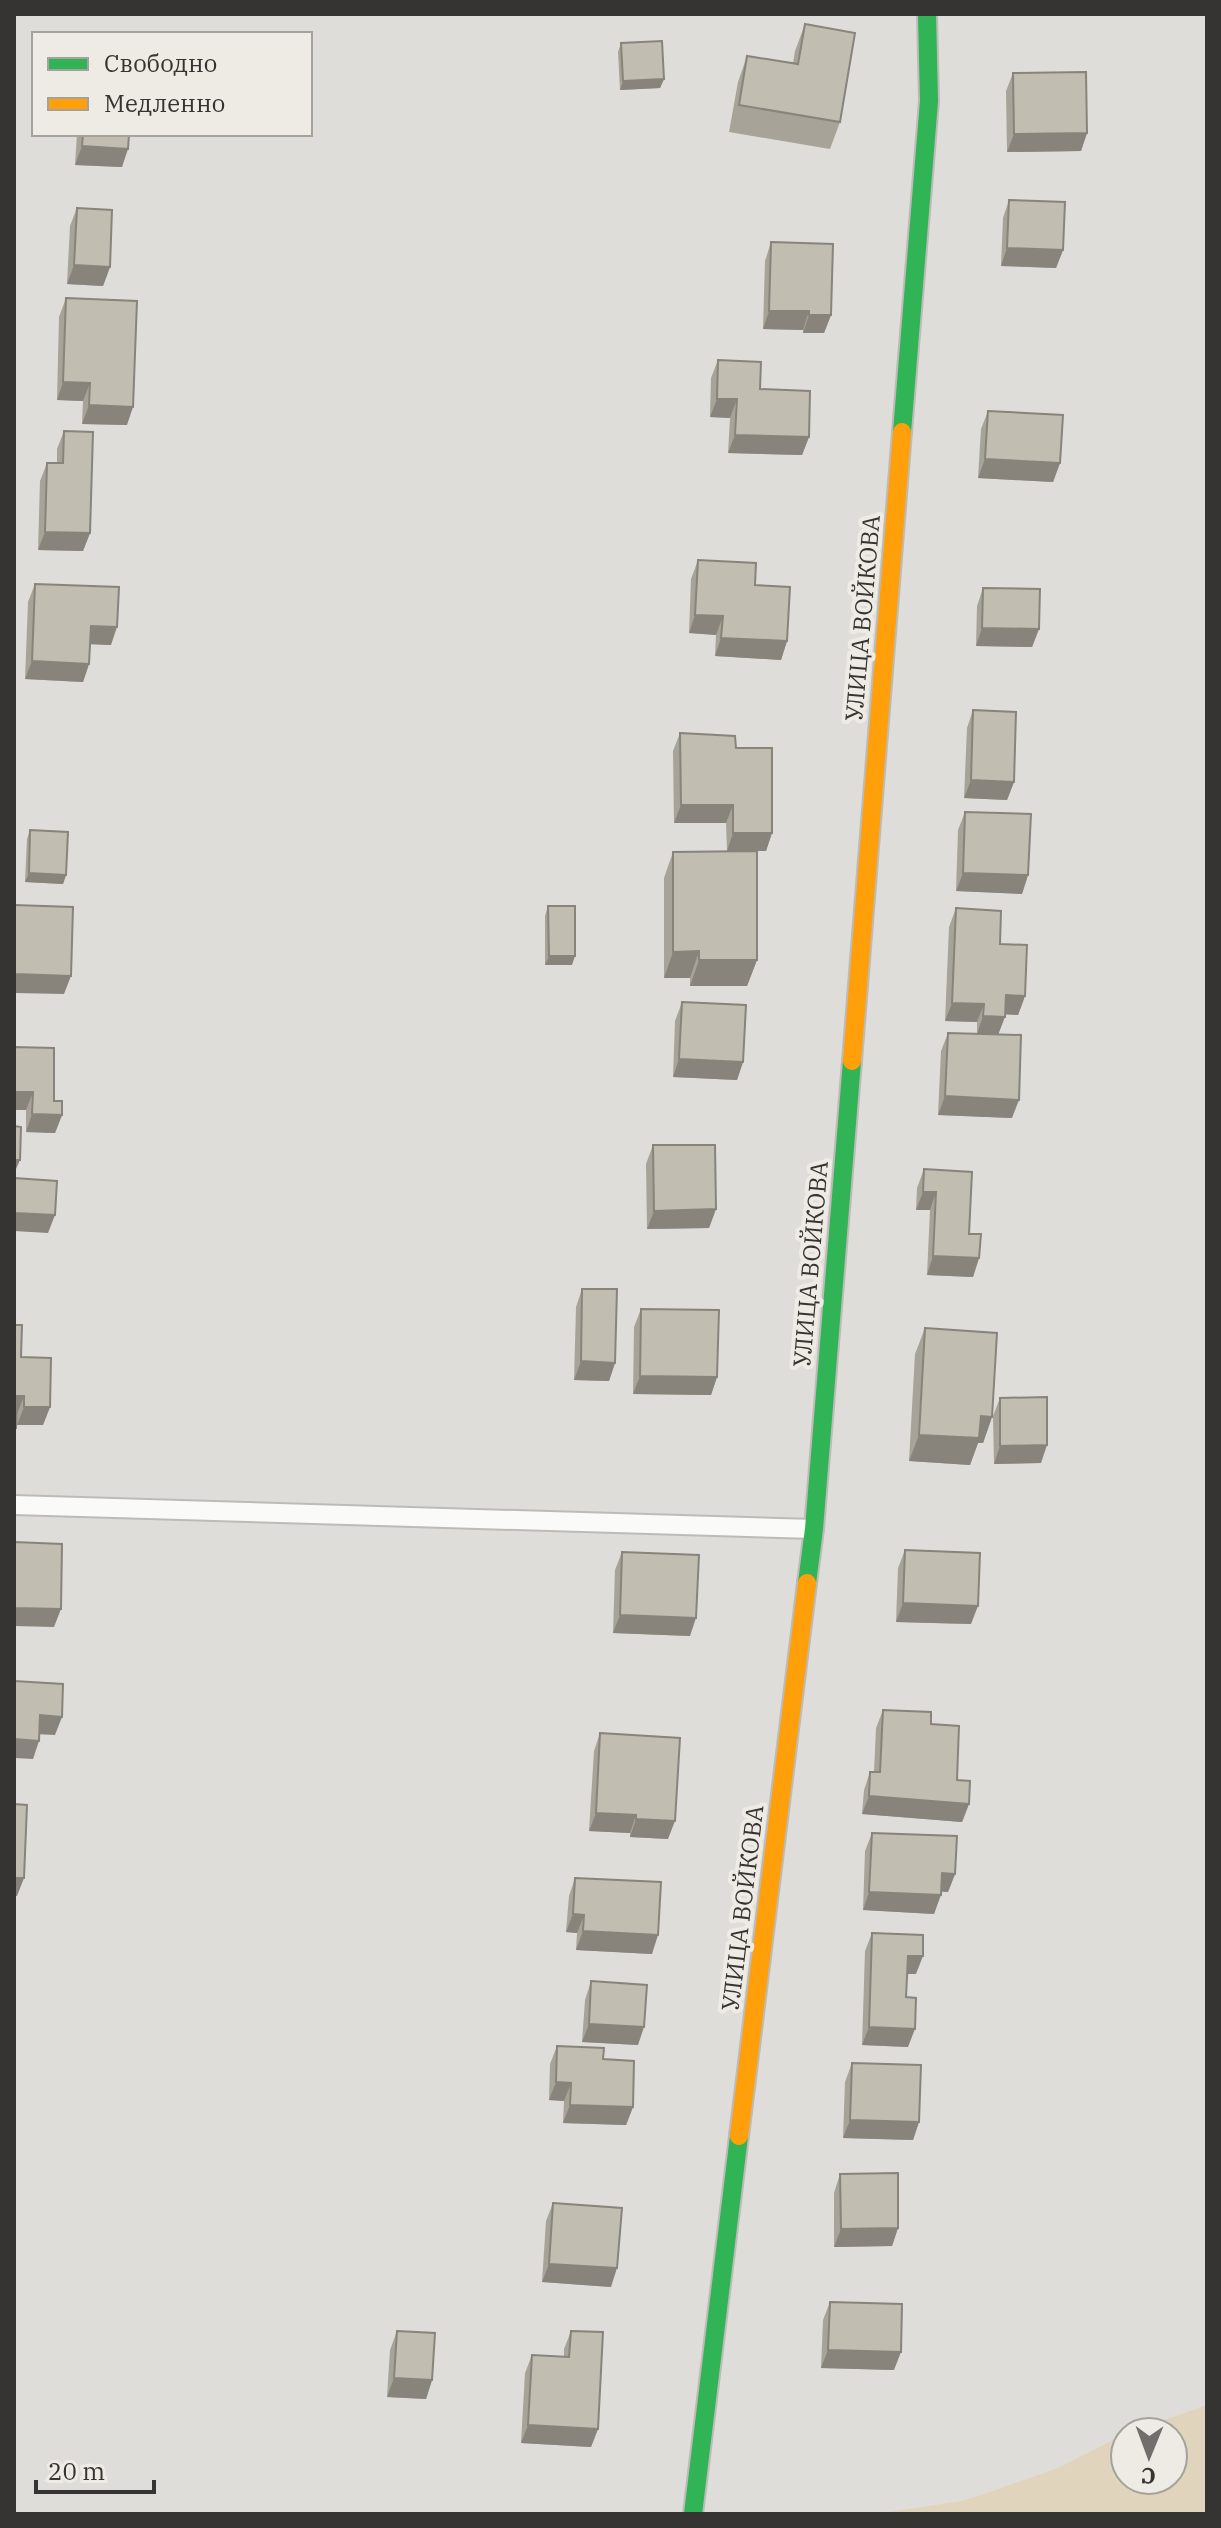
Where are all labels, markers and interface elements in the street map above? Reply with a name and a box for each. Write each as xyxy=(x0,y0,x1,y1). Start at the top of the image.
legend xyxy=(32,32,312,136)
text: Свободно xyxy=(104,47,217,79)
text: Медленно xyxy=(104,87,225,119)
street label: УЛИЦА ВОЙКОВА xyxy=(837,513,887,722)
street label: УЛИЦА ВОЙКОВА xyxy=(785,1159,835,1368)
street label: УЛИЦА ВОЙКОВА xyxy=(714,1803,771,2013)
north arrow xyxy=(1109,2416,1189,2496)
scale bar xyxy=(36,2444,154,2494)
text: 20 m xyxy=(48,2455,105,2487)
text: С xyxy=(1141,2462,1156,2491)

